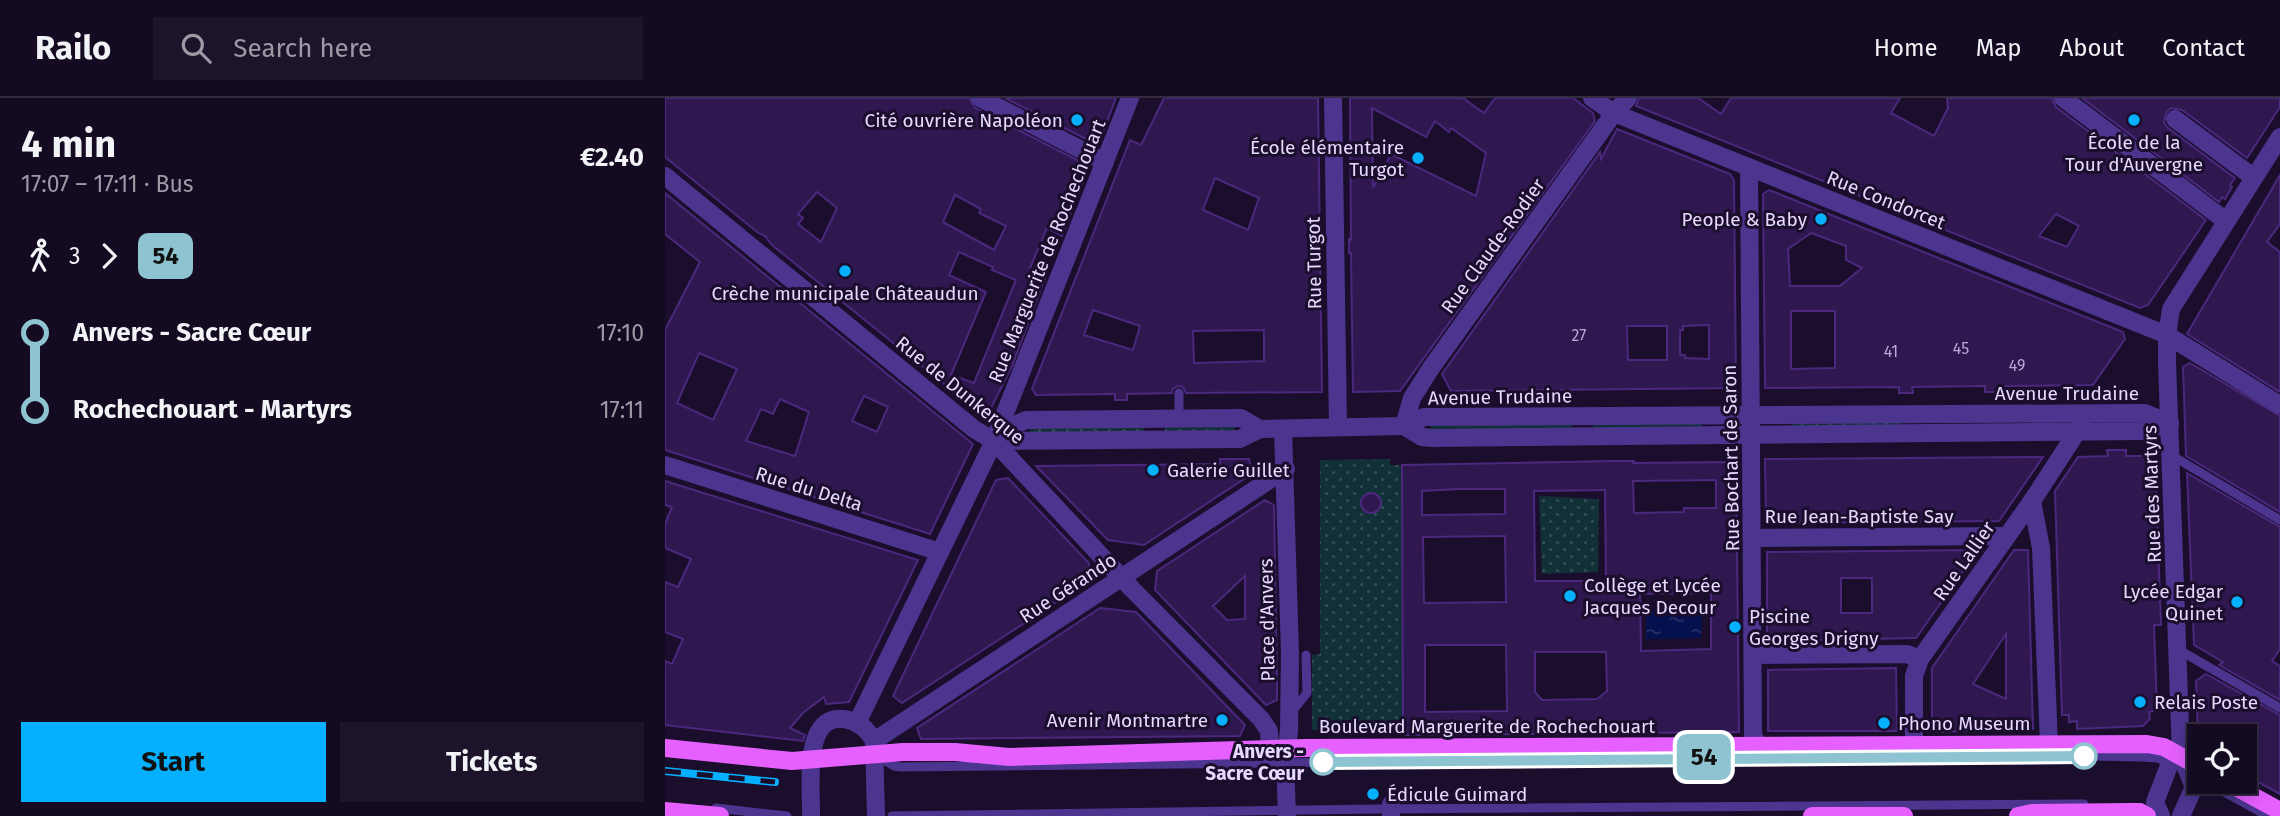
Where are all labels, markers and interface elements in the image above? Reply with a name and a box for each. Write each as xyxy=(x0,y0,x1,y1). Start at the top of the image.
search box xyxy=(153,17,643,80)
text: Railo xyxy=(35,28,111,68)
icon: search xyxy=(177,29,215,67)
text: Search here xyxy=(233,33,372,64)
text: Home xyxy=(1874,34,1938,62)
text: Map xyxy=(1976,34,2022,62)
text: About xyxy=(2060,34,2124,62)
text: Contact xyxy=(2162,34,2245,62)
place label: Cité ouvrière Napoléon xyxy=(865,109,1063,132)
marker: Cité ouvrière Napoléon xyxy=(1069,112,1085,128)
marker: École de la Tour d'Auvergne xyxy=(2126,112,2142,128)
street label: Rue Marguerite de Rochechouart xyxy=(983,116,1111,386)
text: 4 min xyxy=(21,121,116,167)
place label: École de la Tour d'Auvergne xyxy=(2065,131,2203,176)
place label: École élémentaire Turgot xyxy=(1250,136,1404,181)
text: €2.40 xyxy=(580,142,644,173)
marker: École élémentaire Turgot xyxy=(1410,150,1426,166)
street label: Rue Condorcet xyxy=(1823,166,1949,234)
text: 17:07 – 17:11 · Bus xyxy=(21,170,194,198)
street label: Rue Claude-Rodier xyxy=(1436,173,1550,318)
place label: People & Baby xyxy=(1682,208,1808,231)
marker: People & Baby xyxy=(1813,211,1829,227)
street label: Rue Turgot xyxy=(1302,216,1326,310)
icon: walk xyxy=(21,237,59,275)
icon: forward xyxy=(90,237,128,275)
text: 3 xyxy=(69,242,80,270)
text: 54 xyxy=(152,242,179,270)
marker: Crèche municipale Châteaudun xyxy=(837,263,853,279)
place label: Crèche municipale Châteaudun xyxy=(711,282,979,305)
text: Anvers - Sacre Cœur xyxy=(73,317,311,348)
text: 17:10 xyxy=(596,319,644,347)
house number: 27 xyxy=(1572,326,1586,345)
street label: Rue de Dunkerque xyxy=(891,331,1029,449)
house number: 45 xyxy=(1953,339,1969,358)
house number: 41 xyxy=(1884,342,1898,361)
house number: 49 xyxy=(2009,356,2025,375)
street label: Rue Bochart de Saron xyxy=(1718,364,1744,552)
street label: Avenue Trudaine xyxy=(1995,382,2139,405)
street label: Avenue Trudaine xyxy=(1428,384,1572,410)
text: Rochechouart - Martyrs xyxy=(73,394,352,425)
text: 17:11 xyxy=(600,396,644,424)
street label: Rue des Martyrs xyxy=(2138,424,2166,563)
place label: Galerie Guillet xyxy=(1167,459,1290,482)
street label: Rue du Delta xyxy=(753,462,865,516)
marker: Galerie Guillet xyxy=(1145,462,1161,478)
street label: Rue Jean-Baptiste Say xyxy=(1764,505,1954,528)
street label: Rue Lallier xyxy=(1928,516,2000,605)
street label: Rue Gérando xyxy=(1015,548,1121,628)
street label: Place d'Anvers xyxy=(1254,558,1280,682)
place label: Collège et Lycée Jacques Decour xyxy=(1584,574,1721,619)
place label: Lycée Edgar Quinet xyxy=(2123,580,2224,625)
marker: Collège et Lycée Jacques Decour xyxy=(1562,588,1578,604)
marker: Lycée Edgar Quinet xyxy=(2229,594,2245,610)
place label: Piscine Georges Drigny xyxy=(1749,605,1879,650)
marker: Piscine Georges Drigny xyxy=(1727,619,1743,635)
place label: Relais Poste xyxy=(2154,691,2258,714)
marker: Relais Poste xyxy=(2132,694,2148,710)
place label: Avenir Montmartre xyxy=(1047,709,1208,732)
marker: Avenir Montmartre xyxy=(1214,712,1230,728)
place label: Phono Museum xyxy=(1898,712,2031,735)
street label: Boulevard Marguerite de Rochechouart xyxy=(1319,715,1655,738)
marker: Phono Museum xyxy=(1876,715,1892,731)
button: Start xyxy=(21,722,326,802)
button: Tickets xyxy=(340,722,644,802)
map controls xyxy=(2187,724,2257,794)
button: locate xyxy=(2187,724,2257,794)
line badge: 54 xyxy=(1672,734,1735,780)
place label: Anvers - Sacre Cœur xyxy=(1205,740,1304,785)
text: 54 xyxy=(1691,743,1717,771)
unlabelled marker xyxy=(2071,743,2097,769)
marker: Anvers - Sacre Cœur xyxy=(1310,749,1336,775)
place label: Édicule Guimard xyxy=(1387,783,1527,806)
marker: Édicule Guimard xyxy=(1365,786,1381,802)

